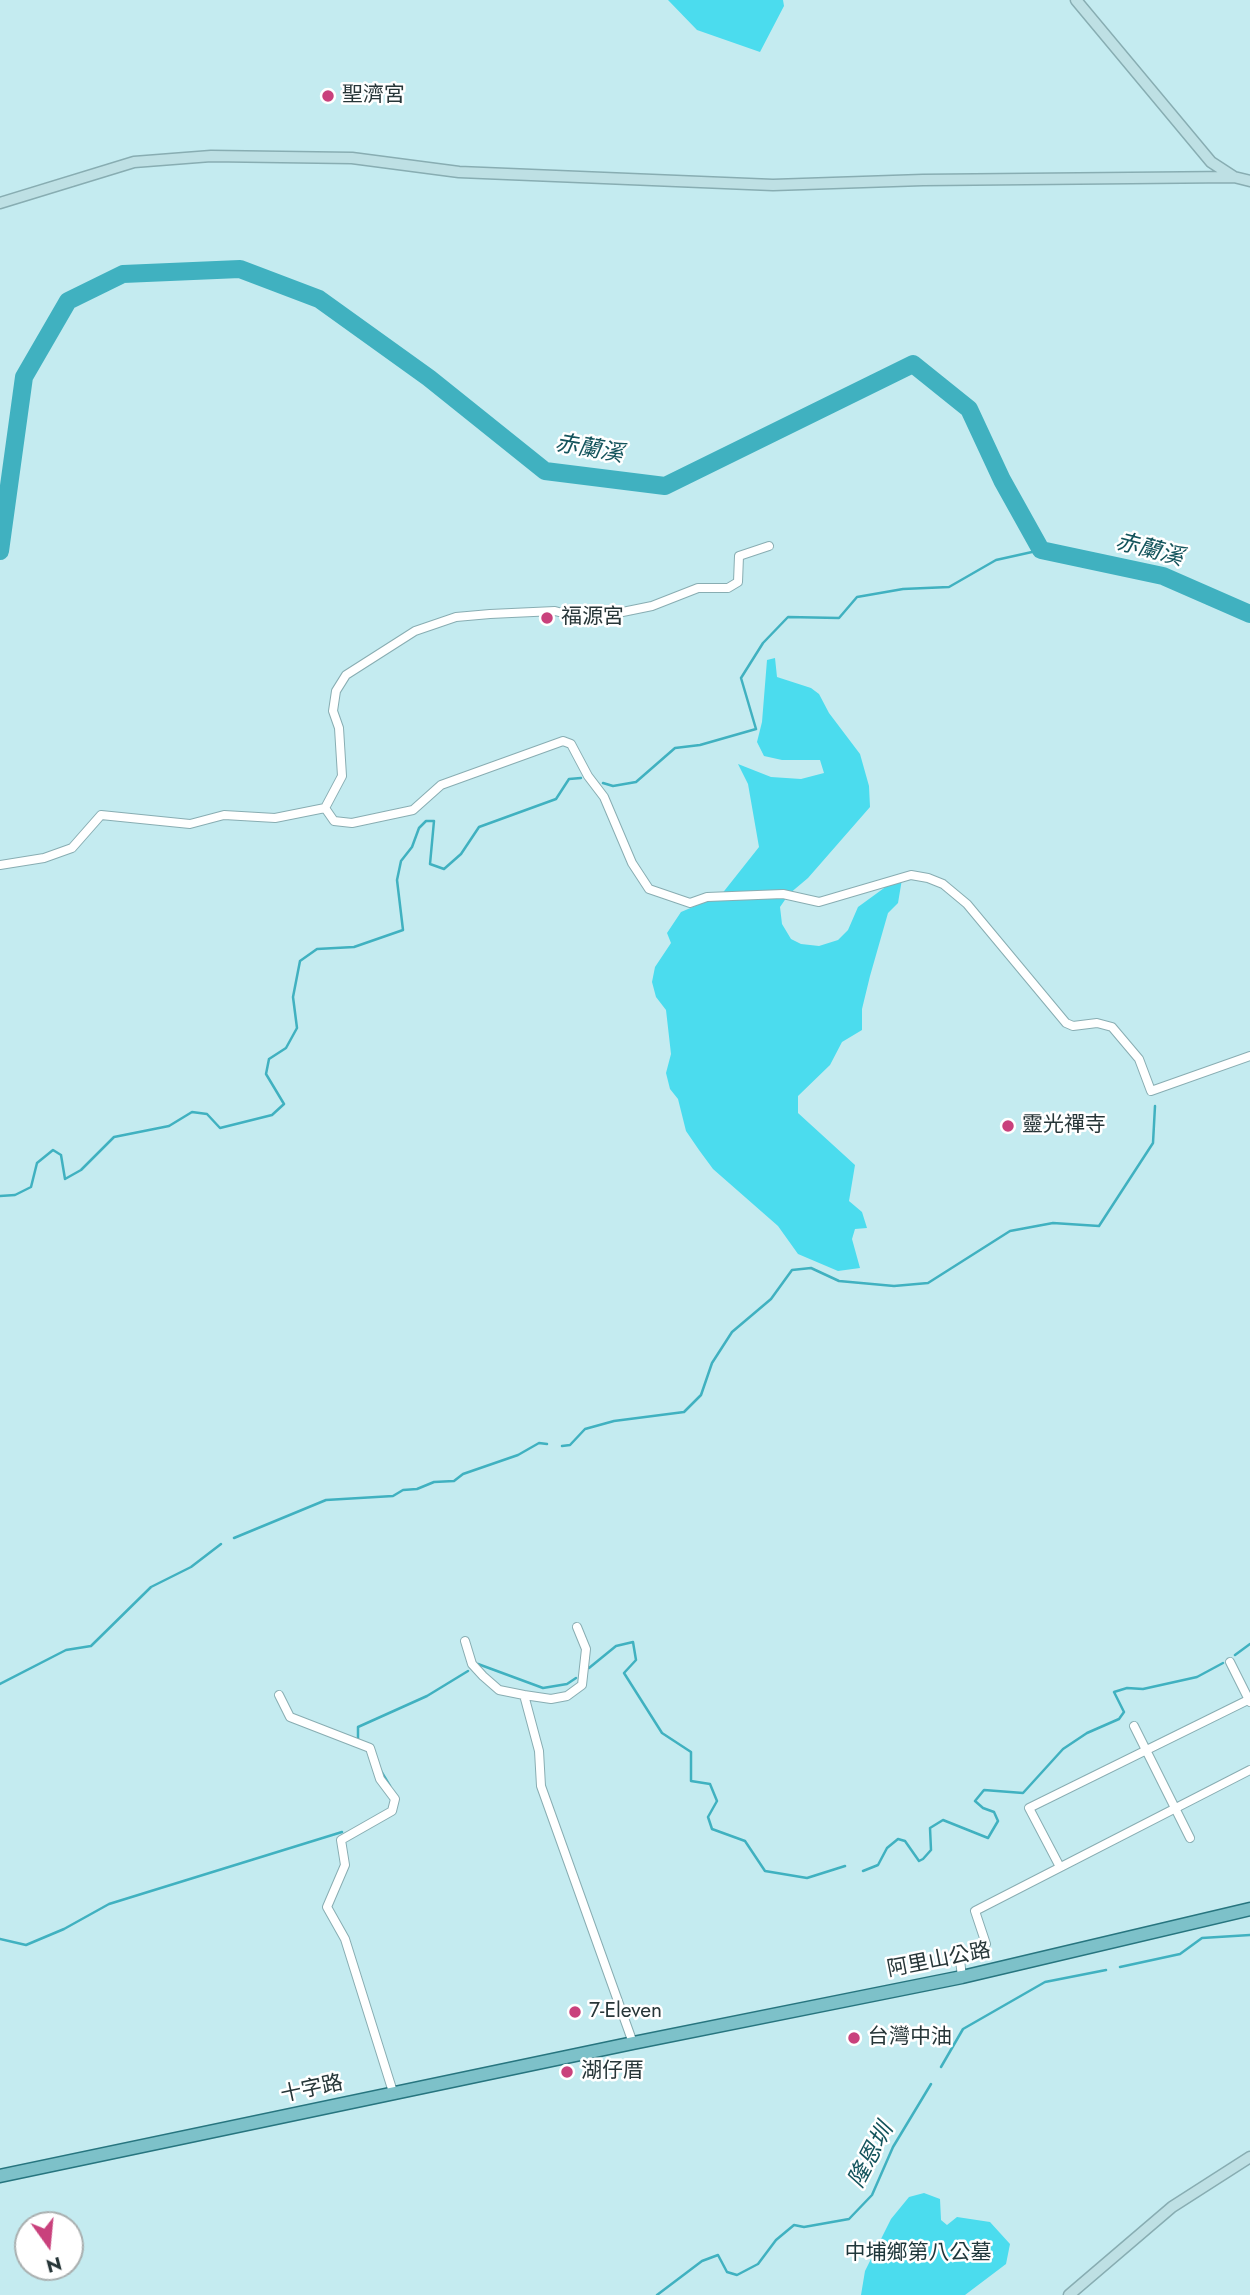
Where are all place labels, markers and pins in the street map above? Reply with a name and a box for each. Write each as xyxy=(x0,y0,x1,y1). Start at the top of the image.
place label: 聖濟宮 xyxy=(342,83,405,109)
marker: 聖濟宮 xyxy=(320,88,336,104)
place label: 福源宮 xyxy=(561,605,624,631)
marker: 福源宮 xyxy=(539,610,555,626)
place label: 靈光禪寺 xyxy=(1022,1113,1106,1139)
marker: 靈光禪寺 xyxy=(1000,1118,1016,1134)
place label: 7-Eleven xyxy=(589,1999,662,2025)
marker: 7-Eleven xyxy=(567,2004,583,2020)
place label: 台灣中油 xyxy=(868,2025,952,2051)
marker: 台灣中油 xyxy=(846,2030,862,2046)
place label: 湖仔厝 xyxy=(581,2059,644,2085)
marker: 湖仔厝 xyxy=(559,2064,575,2080)

